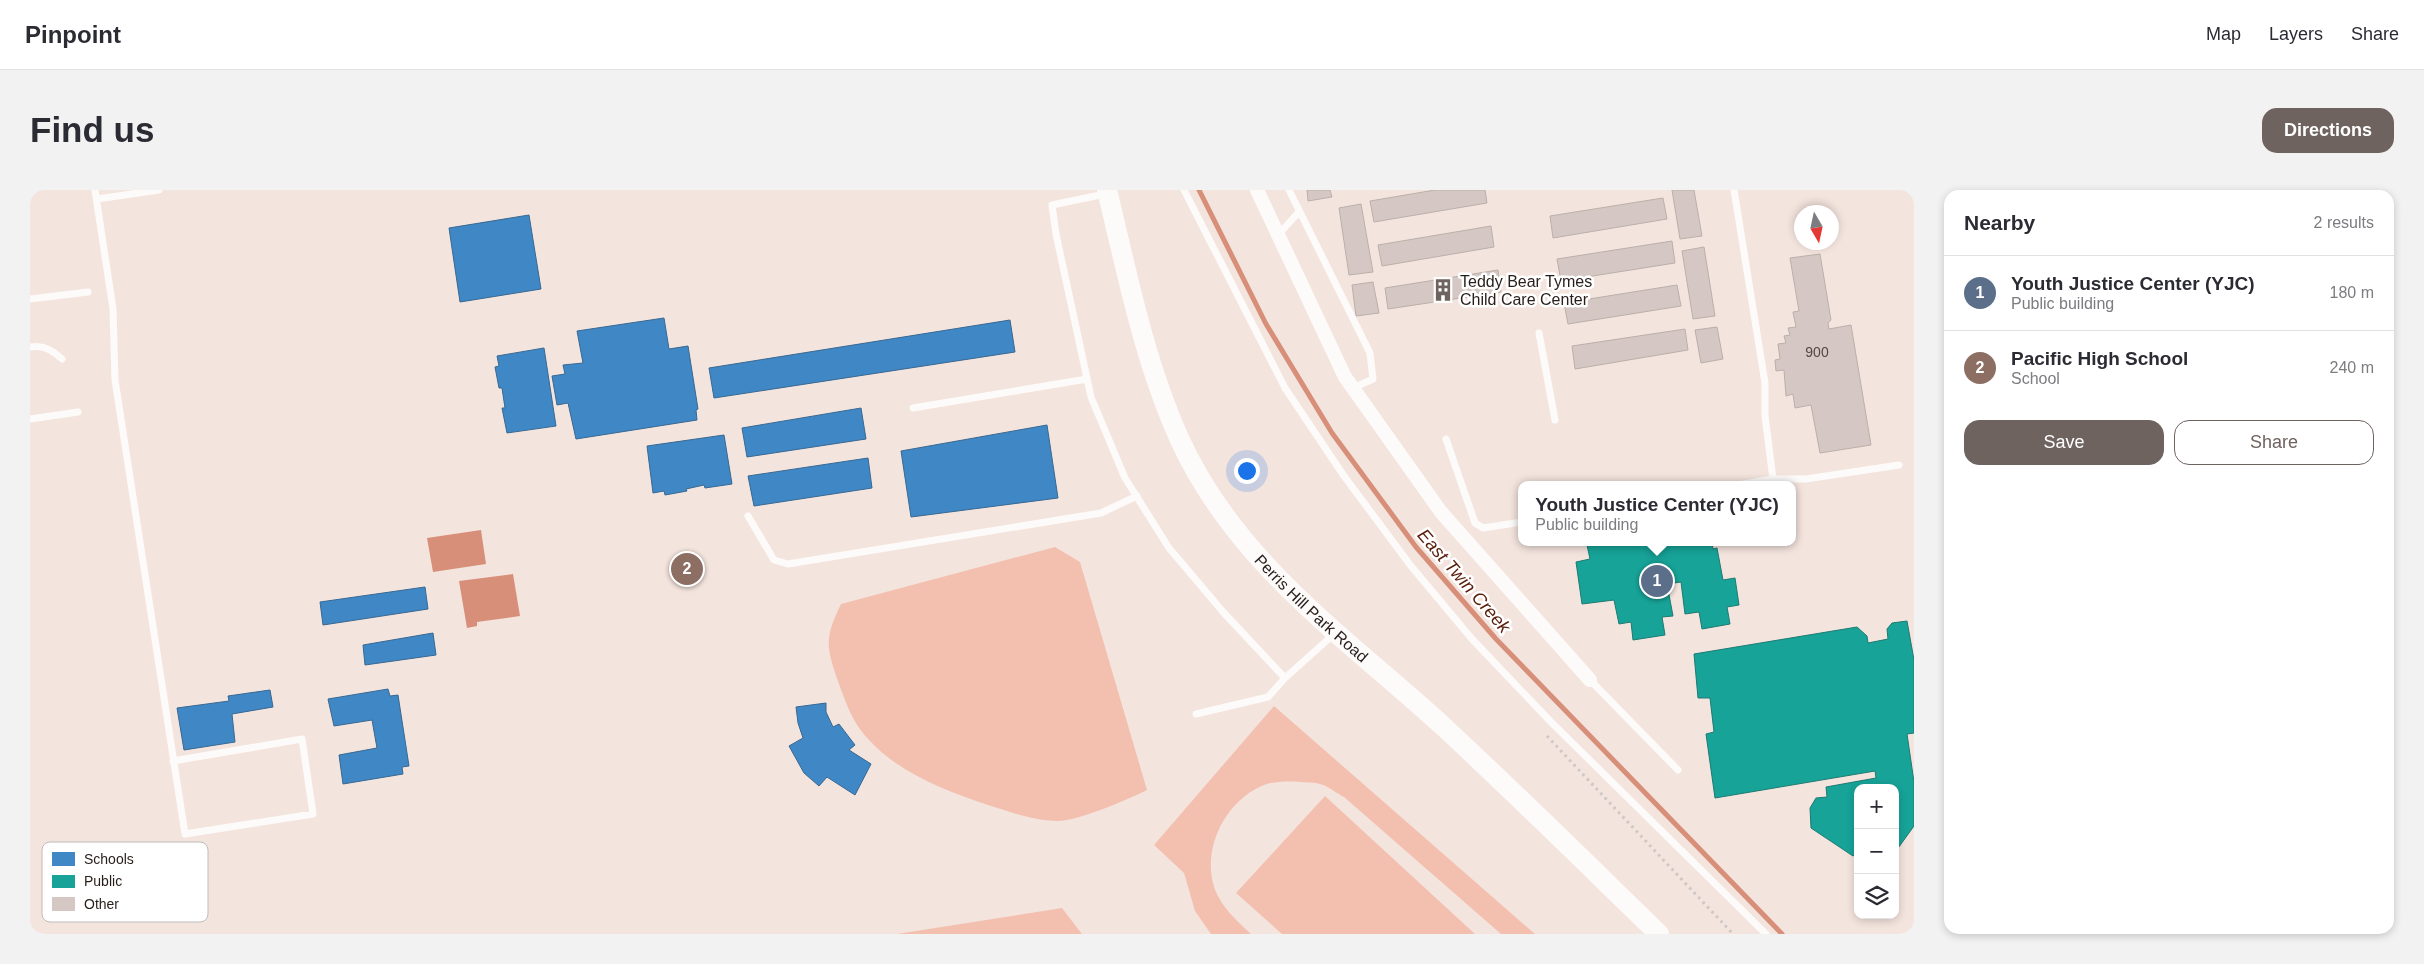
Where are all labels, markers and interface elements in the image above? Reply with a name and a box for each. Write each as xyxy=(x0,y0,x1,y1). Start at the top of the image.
text: Pinpoint xyxy=(25,21,121,48)
text: Map xyxy=(2206,24,2241,44)
text: Layers xyxy=(2269,24,2323,44)
text: Share xyxy=(2351,24,2399,44)
button: Directions xyxy=(2262,108,2394,153)
text: Find us xyxy=(30,110,154,149)
north arrow xyxy=(1794,205,1839,250)
text: Nearby xyxy=(1964,211,2035,234)
text: 2 results xyxy=(2314,214,2374,231)
place label: Teddy Bear Tymes Child Care Center xyxy=(1460,273,1592,308)
text: Youth Justice Center (YJC) xyxy=(2011,273,2255,294)
building icon: Teddy Bear Tymes Child Care Center xyxy=(1430,277,1456,303)
text: 1 xyxy=(1976,284,1984,301)
text: 180 m xyxy=(2330,284,2374,301)
text: Public building xyxy=(2011,295,2114,312)
house number: 900 xyxy=(1805,344,1829,360)
text: Pacific High School xyxy=(2011,348,2188,369)
text: 2 xyxy=(1976,359,1984,376)
text: 240 m xyxy=(2330,359,2374,376)
text: School xyxy=(2011,370,2060,387)
button: Save xyxy=(1964,420,2164,465)
button: Share xyxy=(2174,420,2374,465)
your location xyxy=(1234,458,1260,484)
popup xyxy=(1518,481,1796,546)
text: Youth Justice Center (YJC) xyxy=(1535,494,1779,515)
text: Public building xyxy=(1535,516,1638,533)
water label: East Twin Creek xyxy=(1414,525,1515,638)
pin: 2 xyxy=(671,550,703,588)
street label: Perris Hill Park Road xyxy=(1252,551,1371,665)
pin: 1 xyxy=(1641,562,1673,600)
map controls xyxy=(1854,784,1899,919)
button: + xyxy=(1854,784,1899,829)
button: − xyxy=(1854,829,1899,874)
legend xyxy=(42,842,208,922)
text: Schools xyxy=(84,851,134,867)
text: Public xyxy=(84,873,122,889)
button: layers xyxy=(1854,874,1899,919)
text: Other xyxy=(84,896,119,912)

